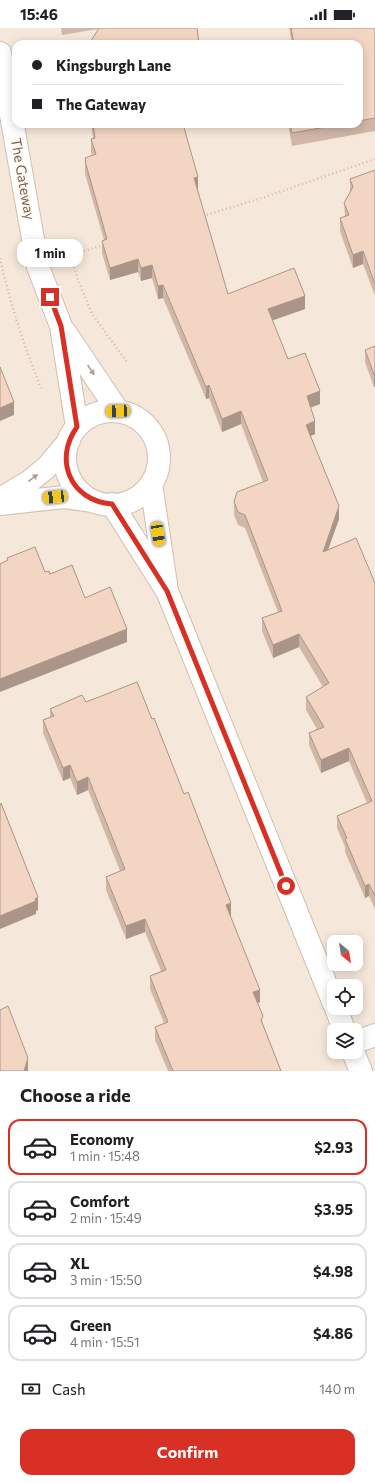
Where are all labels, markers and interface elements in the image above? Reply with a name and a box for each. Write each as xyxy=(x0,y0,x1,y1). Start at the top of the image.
text: 15:46 xyxy=(20,5,58,23)
text: Kingsburgh Lane xyxy=(56,56,171,74)
text: The Gateway xyxy=(56,95,146,113)
street label: The Gateway xyxy=(8,137,39,221)
callout: 1 min xyxy=(17,239,83,267)
text: 1 min xyxy=(35,245,65,261)
route end xyxy=(41,288,59,306)
one-way arrow xyxy=(87,365,94,376)
car xyxy=(106,405,130,417)
one-way arrow xyxy=(27,474,38,482)
car xyxy=(42,490,68,504)
car xyxy=(150,521,166,547)
route start xyxy=(277,877,295,895)
north arrow xyxy=(327,935,363,971)
map controls xyxy=(327,935,363,1059)
button: locate xyxy=(327,979,363,1015)
button: layers xyxy=(327,1023,363,1059)
text: Choose a ride xyxy=(20,1084,131,1106)
icon: car xyxy=(22,1129,58,1165)
text: Economy xyxy=(70,1130,134,1148)
text: $2.93 xyxy=(314,1138,353,1156)
text: 1 min · 15:48 xyxy=(70,1148,140,1164)
icon: car xyxy=(22,1191,58,1227)
text: Comfort xyxy=(70,1192,130,1210)
text: $3.95 xyxy=(314,1200,353,1218)
text: 2 min · 15:49 xyxy=(70,1210,142,1226)
icon: car xyxy=(22,1253,58,1289)
text: XL xyxy=(70,1254,89,1272)
text: $4.98 xyxy=(313,1262,353,1280)
text: 3 min · 15:50 xyxy=(70,1272,142,1288)
icon: car xyxy=(22,1315,58,1351)
text: Green xyxy=(70,1316,111,1334)
text: $4.86 xyxy=(313,1324,353,1342)
text: 4 min · 15:51 xyxy=(70,1334,140,1350)
icon: cash xyxy=(20,1378,42,1400)
text: Cash xyxy=(52,1380,86,1398)
text: 140 m xyxy=(319,1381,355,1397)
button: Confirm xyxy=(20,1429,355,1475)

